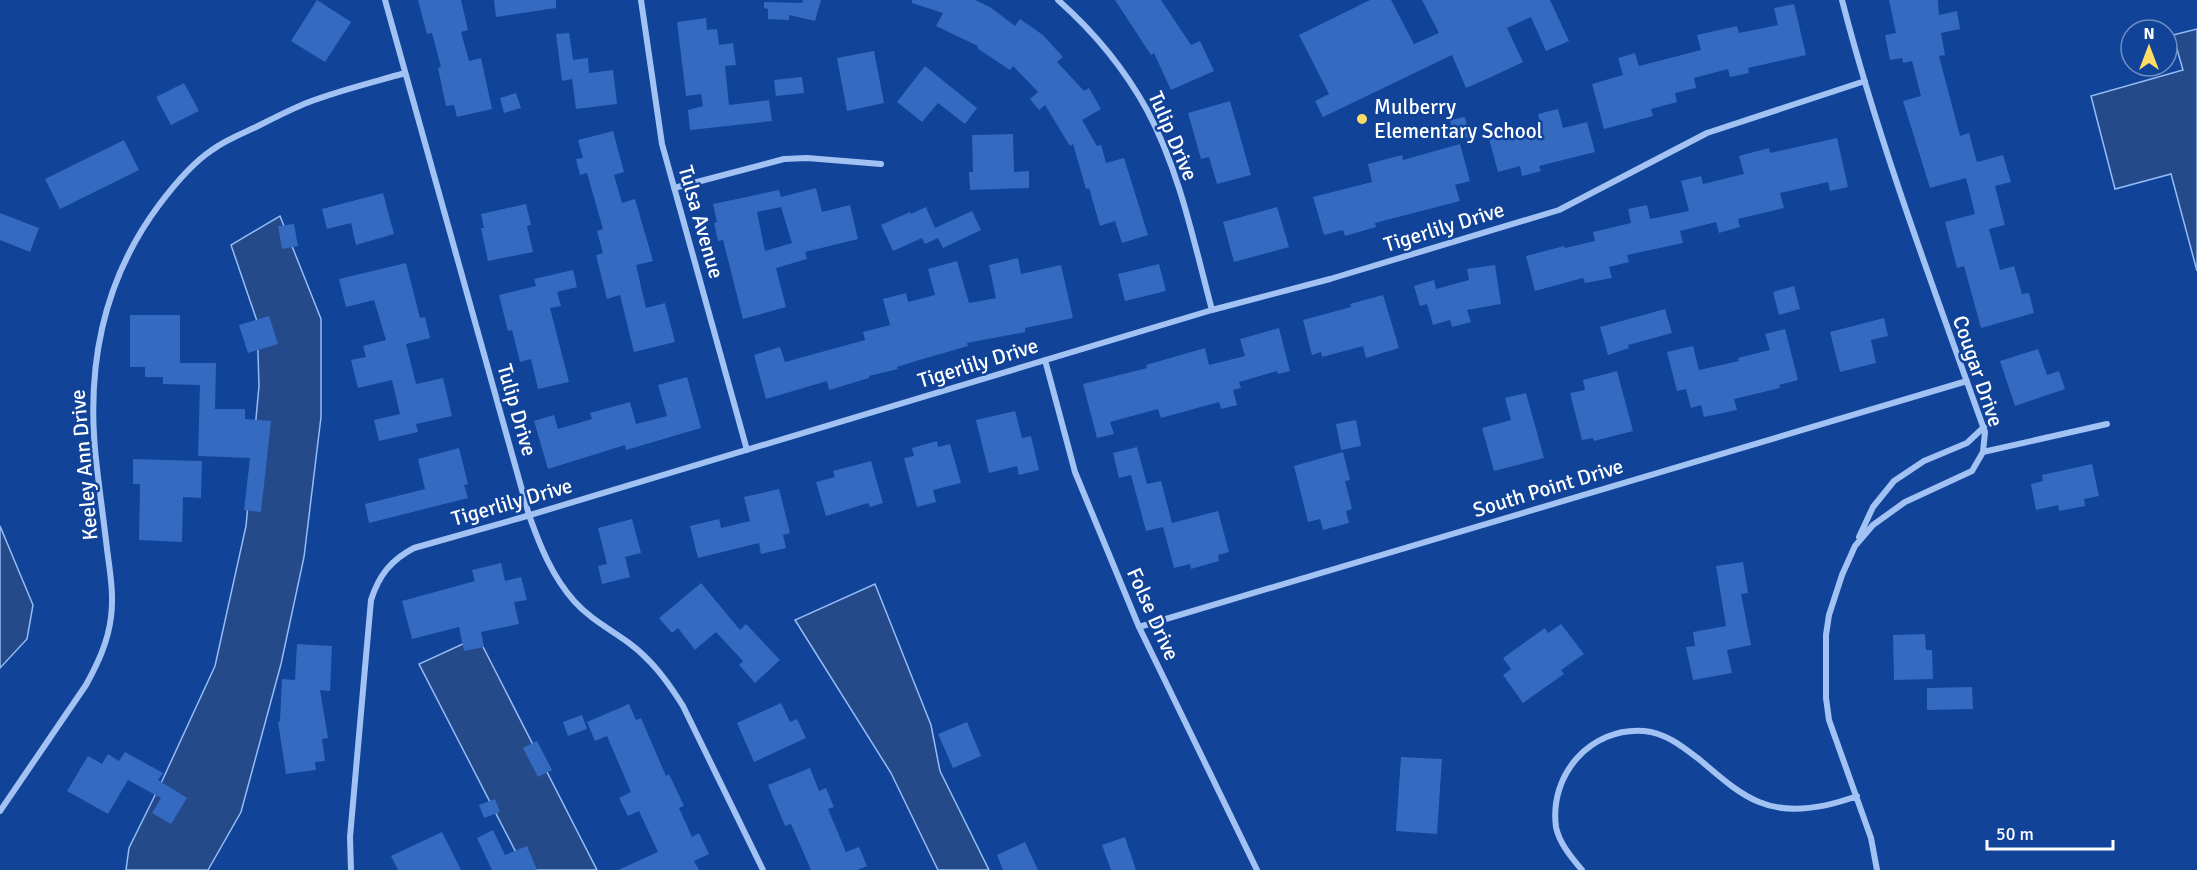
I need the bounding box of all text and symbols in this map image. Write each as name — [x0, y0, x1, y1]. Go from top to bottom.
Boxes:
north arrow — [2119, 18, 2179, 78]
text: N — [2143, 24, 2155, 44]
street label: Tulip Drive — [1143, 87, 1203, 185]
place label: Mulberry Elementary School — [1374, 94, 1543, 144]
marker: Mulberry Elementary School — [1355, 112, 1369, 126]
street label: Tulsa Avenue — [672, 162, 730, 282]
street label: Tigerlily Drive — [1381, 196, 1507, 258]
street label: Cougar Drive — [1947, 312, 2009, 430]
street label: Tigerlily Drive — [915, 332, 1041, 394]
street label: Tulip Drive — [491, 361, 543, 459]
street label: Keeley Ann Drive — [64, 389, 104, 541]
street label: South Point Drive — [1470, 453, 1626, 523]
street label: Tigerlily Drive — [449, 472, 575, 532]
street label: Folse Drive — [1121, 564, 1185, 664]
scale bar — [1987, 813, 2113, 851]
text: 50 m — [1996, 823, 2034, 845]

